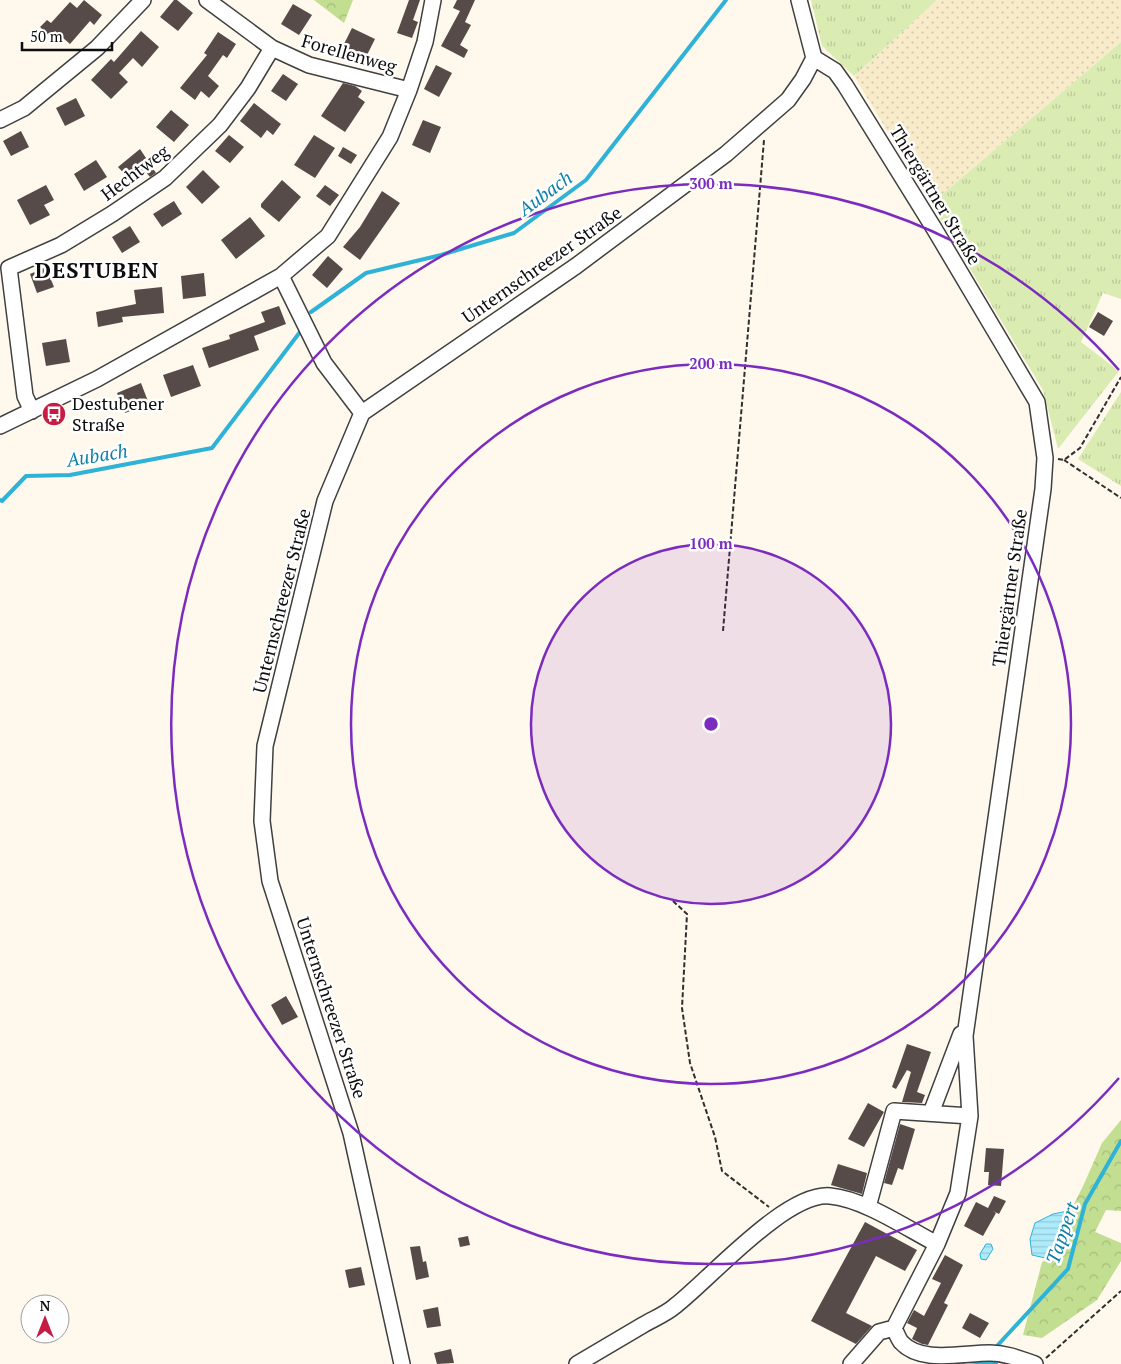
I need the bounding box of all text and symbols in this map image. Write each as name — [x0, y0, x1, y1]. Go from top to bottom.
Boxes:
scale bar — [22, 20, 112, 52]
text: 50 m — [30, 26, 63, 46]
street label: Forellenweg — [299, 28, 400, 78]
street label: Thiergärtner Straße — [885, 120, 987, 269]
street label: Hechtweg — [96, 138, 174, 206]
water label: Aubach — [512, 164, 577, 221]
text: 300 m — [689, 173, 733, 193]
street label: Unternschreezer Straße — [457, 200, 626, 328]
district label: DESTUBEN — [35, 255, 159, 284]
text: 200 m — [689, 353, 733, 373]
place label: Destubener Straße — [72, 391, 164, 436]
bus stop icon: Destubener Straße — [41, 401, 67, 427]
water label: Aubach — [64, 437, 129, 472]
street label: Unternschreezer Straße — [246, 506, 316, 696]
street label: Thiergärtner Straße — [986, 507, 1032, 668]
text: 100 m — [689, 533, 733, 553]
centre of rings — [702, 715, 720, 733]
street label: Unternschreezer Straße — [291, 914, 373, 1101]
water label: Tappert — [1039, 1198, 1084, 1267]
north arrow — [20, 1294, 70, 1344]
text: N — [40, 1296, 51, 1315]

